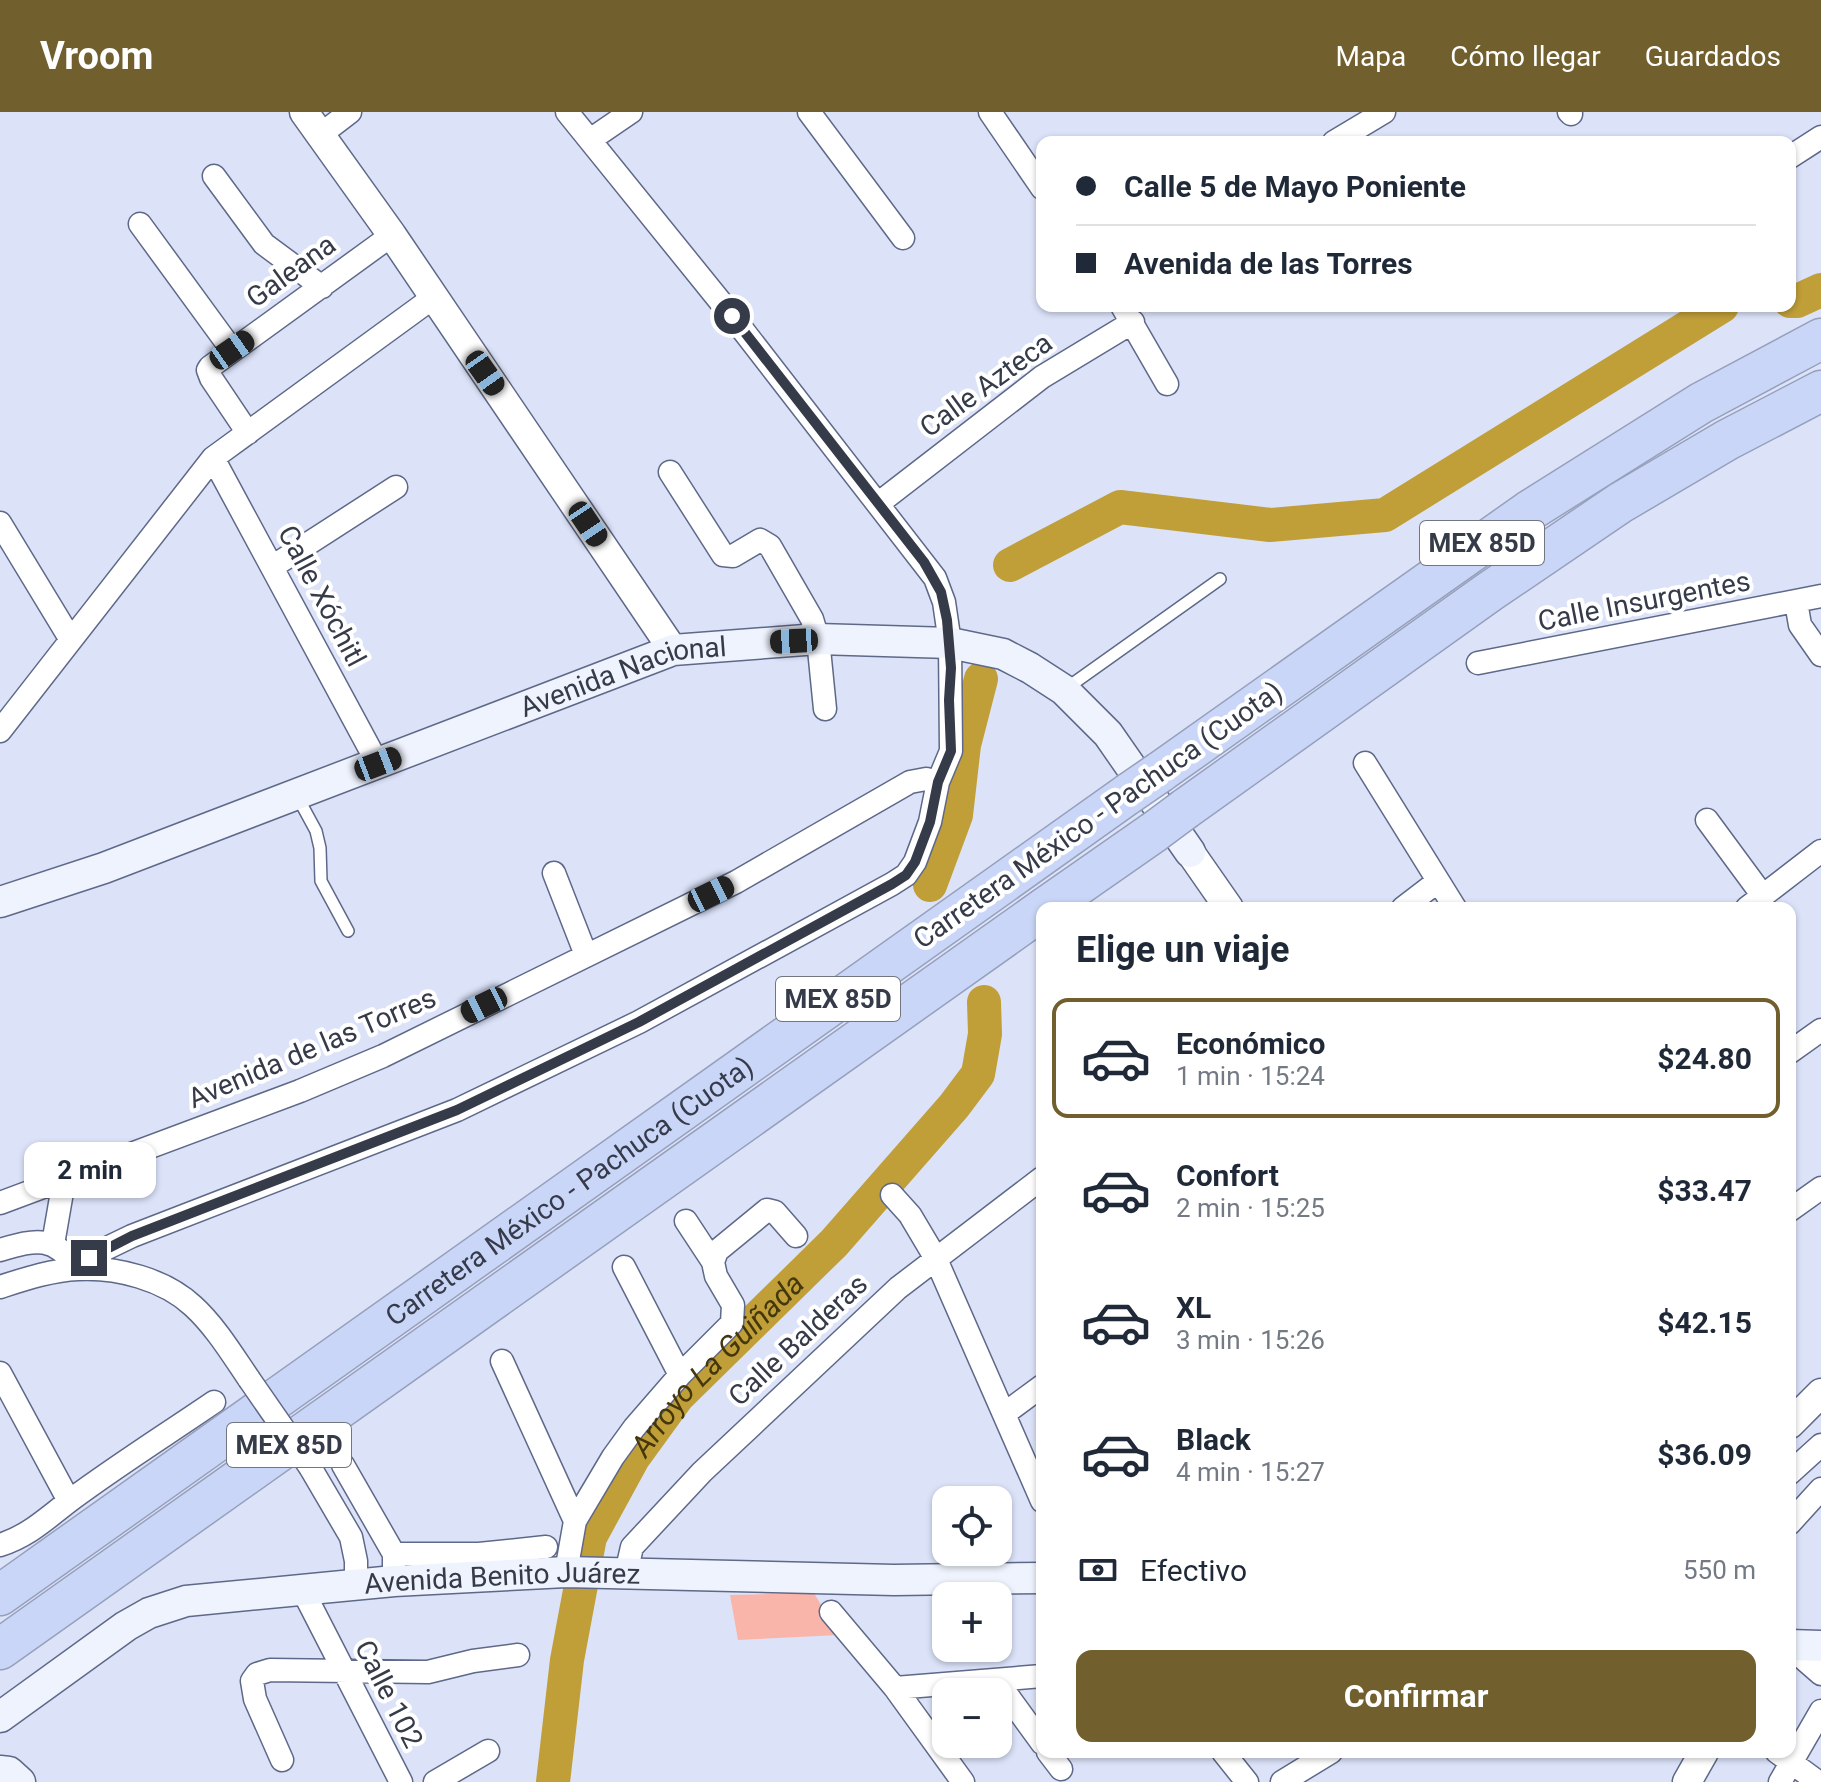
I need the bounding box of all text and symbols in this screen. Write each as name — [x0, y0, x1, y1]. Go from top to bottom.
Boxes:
text: Vroom — [40, 34, 153, 78]
text: Mapa — [1336, 40, 1406, 73]
text: Cómo llegar — [1450, 40, 1601, 73]
text: Guardados — [1645, 40, 1781, 73]
text: Calle 5 de Mayo Poniente — [1124, 169, 1466, 204]
street label: Galeana — [240, 228, 342, 314]
text: Avenida de las Torres — [1124, 246, 1413, 281]
route start — [714, 298, 750, 334]
car — [205, 326, 259, 374]
street label: Calle Azteca — [914, 326, 1058, 444]
car — [461, 346, 509, 400]
car — [565, 497, 611, 551]
street label: Calle Xóchitl — [271, 520, 373, 672]
road number: MEX 85D — [1420, 521, 1544, 565]
street label: Calle Insurgentes — [1535, 564, 1753, 638]
car — [769, 628, 819, 654]
street label: Avenida Nacional — [515, 630, 727, 724]
street label: Carretera México - Pachuca (Cuota) — [907, 674, 1289, 956]
car — [351, 744, 405, 784]
car — [684, 873, 738, 915]
text: Elige un viaje — [1076, 929, 1289, 971]
road number: MEX 85D — [776, 977, 900, 1021]
street label: Avenida de las Torres — [183, 981, 441, 1115]
car — [457, 984, 511, 1026]
icon: car — [1080, 1022, 1152, 1094]
text: Económico — [1176, 1026, 1325, 1061]
text: $24.80 — [1657, 1041, 1752, 1076]
street label: Carretera México - Pachuca (Cuota) — [379, 1049, 759, 1333]
text: 1 min · 15:24 — [1176, 1061, 1325, 1091]
callout: 2 min — [23, 1142, 155, 1198]
icon: car — [1080, 1154, 1152, 1226]
text: 2 min — [57, 1155, 123, 1185]
text: Confort — [1176, 1158, 1279, 1193]
text: $33.47 — [1657, 1173, 1752, 1208]
text: 2 min · 15:25 — [1176, 1193, 1325, 1223]
route end — [71, 1240, 107, 1276]
water label: Arroyo La Guiñada — [622, 1265, 811, 1464]
street label: Calle Balderas — [722, 1267, 874, 1413]
icon: car — [1080, 1286, 1152, 1358]
text: XL — [1176, 1290, 1211, 1325]
text: $42.15 — [1657, 1305, 1752, 1340]
text: 3 min · 15:26 — [1176, 1325, 1325, 1355]
icon: car — [1080, 1418, 1152, 1490]
text: Black — [1176, 1422, 1251, 1457]
road number: MEX 85D — [227, 1423, 351, 1467]
text: $36.09 — [1657, 1437, 1752, 1472]
text: 4 min · 15:27 — [1176, 1457, 1325, 1487]
map controls — [932, 1486, 1012, 1758]
button: locate — [932, 1486, 1012, 1566]
icon: cash — [1076, 1548, 1120, 1592]
text: Efectivo — [1140, 1553, 1247, 1588]
street label: Avenida Benito Juárez — [363, 1555, 641, 1600]
text: 550 m — [1683, 1555, 1756, 1585]
button: + — [932, 1582, 1012, 1662]
street label: Calle 102 — [348, 1635, 430, 1753]
button: Confirmar — [1076, 1650, 1756, 1742]
button: − — [932, 1678, 1012, 1758]

